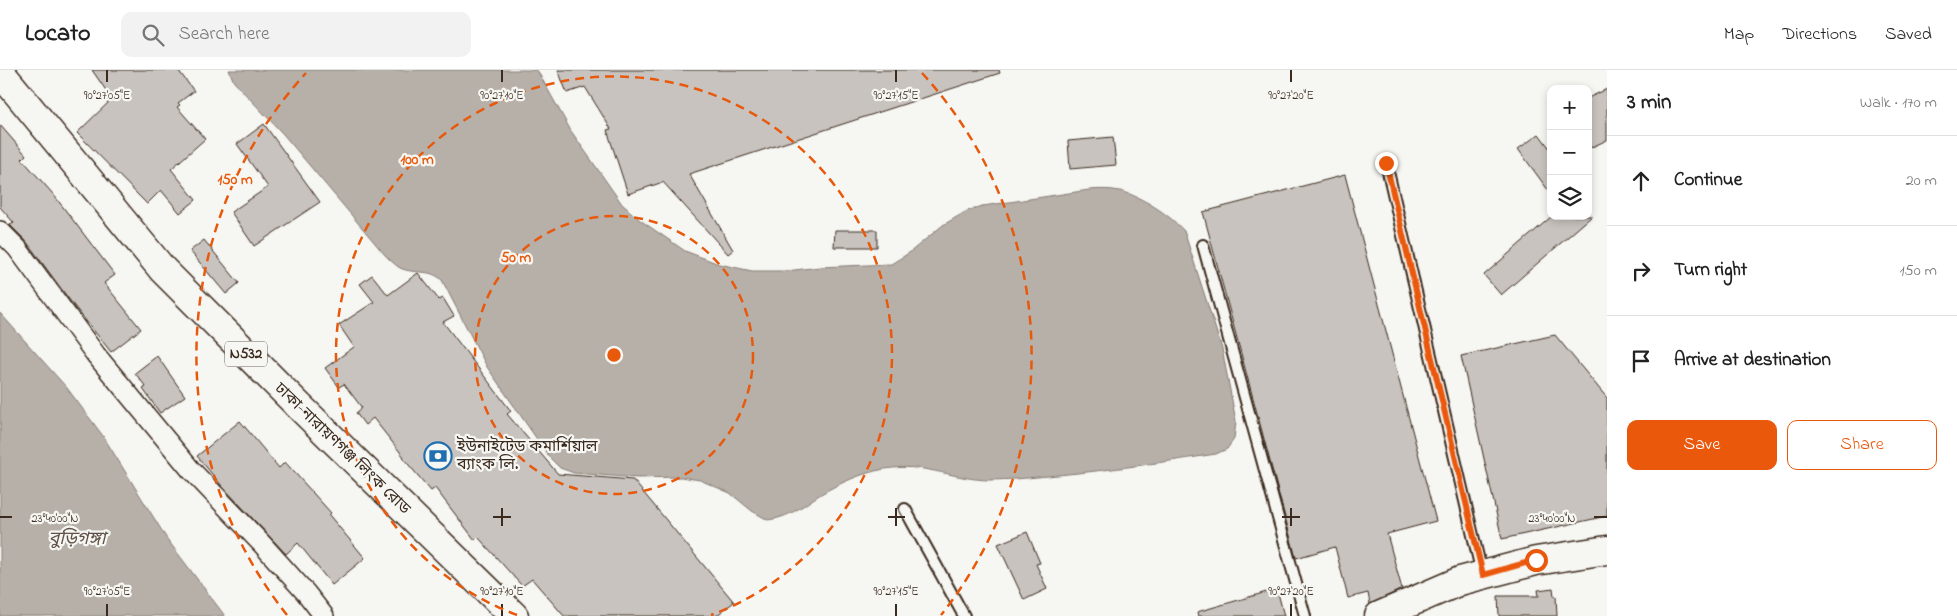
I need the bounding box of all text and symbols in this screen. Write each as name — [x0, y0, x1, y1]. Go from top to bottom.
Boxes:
search box — [121, 12, 471, 57]
text: Locato — [25, 17, 91, 52]
icon: search — [139, 21, 167, 49]
text: Search here — [179, 21, 270, 48]
text: Map — [1724, 22, 1754, 48]
text: Directions — [1782, 22, 1857, 48]
text: Saved — [1885, 22, 1932, 48]
map controls — [1547, 85, 1592, 220]
button: + — [1547, 85, 1592, 130]
text: 90°27'05"E — [84, 87, 130, 105]
text: 90°27'10"E — [480, 87, 524, 105]
text: 90°27'15"E — [874, 87, 918, 105]
text: 90°27'20"E — [1268, 87, 1314, 105]
text: 3 min — [1627, 88, 1671, 118]
text: Walk · 170 m — [1860, 91, 1937, 115]
button: − — [1547, 130, 1592, 175]
text: 100 m — [400, 149, 434, 171]
route end — [1375, 152, 1398, 175]
icon: ahead — [1627, 167, 1655, 195]
text: Continue — [1674, 167, 1742, 194]
text: 150 m — [217, 169, 253, 191]
text: 20 m — [1906, 169, 1937, 193]
button: layers — [1547, 175, 1592, 220]
text: 50 m — [501, 247, 532, 269]
icon: right — [1627, 257, 1655, 285]
text: Turn right — [1674, 257, 1747, 284]
text: 150 m — [1899, 259, 1937, 283]
road number: N532 — [225, 342, 267, 366]
centre of rings — [605, 346, 623, 364]
icon: arrive — [1627, 347, 1655, 375]
text: Arrive at destination — [1674, 347, 1831, 374]
street label: ঢাকা-নারায়ণগঞ্জ লিংক রোড — [268, 377, 416, 521]
button: Save — [1627, 420, 1777, 470]
button: Share — [1787, 420, 1937, 470]
place label: ইউনাইটেড কমার্শিয়াল ব্যাংক লি. — [456, 435, 598, 477]
bank icon: ইউনাইটেড কমার্শিয়াল ব্যাংক লি. — [423, 441, 453, 471]
text: 23°40'00"N — [32, 510, 78, 528]
text: 23°40'00"N — [1529, 510, 1575, 528]
water label: বুড়িগঙ্গা — [48, 527, 109, 553]
route start — [1525, 549, 1548, 572]
text: 90°27'05"E — [84, 583, 130, 601]
text: 90°27'10"E — [480, 583, 524, 601]
text: 90°27'15"E — [874, 583, 918, 601]
text: 90°27'20"E — [1268, 583, 1314, 601]

